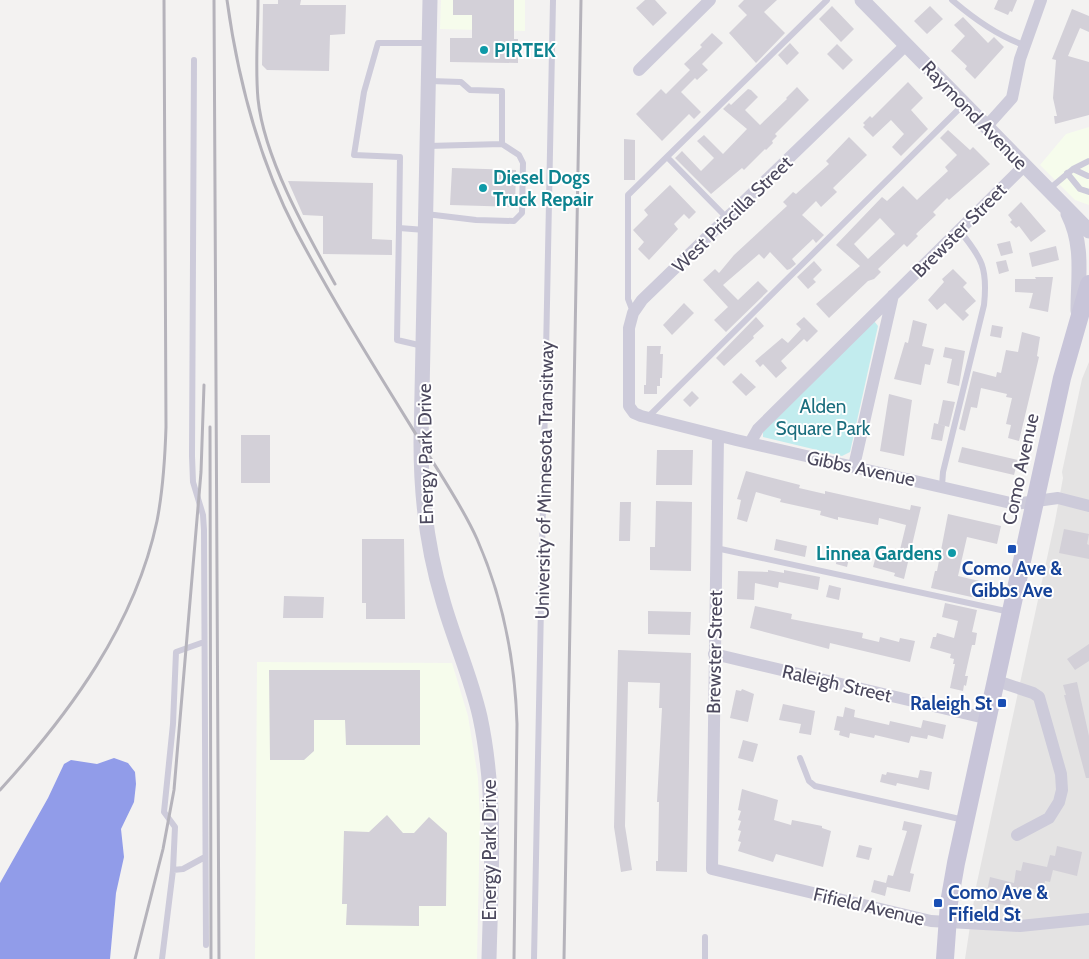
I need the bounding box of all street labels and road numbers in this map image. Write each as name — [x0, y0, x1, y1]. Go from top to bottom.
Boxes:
street label: Raymond Avenue — [917, 56, 1033, 175]
street label: West Priscilla Street — [668, 151, 798, 277]
street label: Brewster Street — [908, 178, 1012, 282]
street label: University of Minnesota Transitway — [531, 340, 558, 620]
street label: Energy Park Drive — [413, 383, 438, 525]
street label: Como Avenue — [997, 411, 1044, 527]
street label: Gibbs Avenue — [805, 446, 917, 491]
street label: Brewster Street — [702, 589, 727, 714]
street label: Raleigh Street — [780, 660, 894, 707]
street label: Energy Park Drive — [478, 779, 501, 921]
street label: Fifield Avenue — [811, 883, 927, 931]

